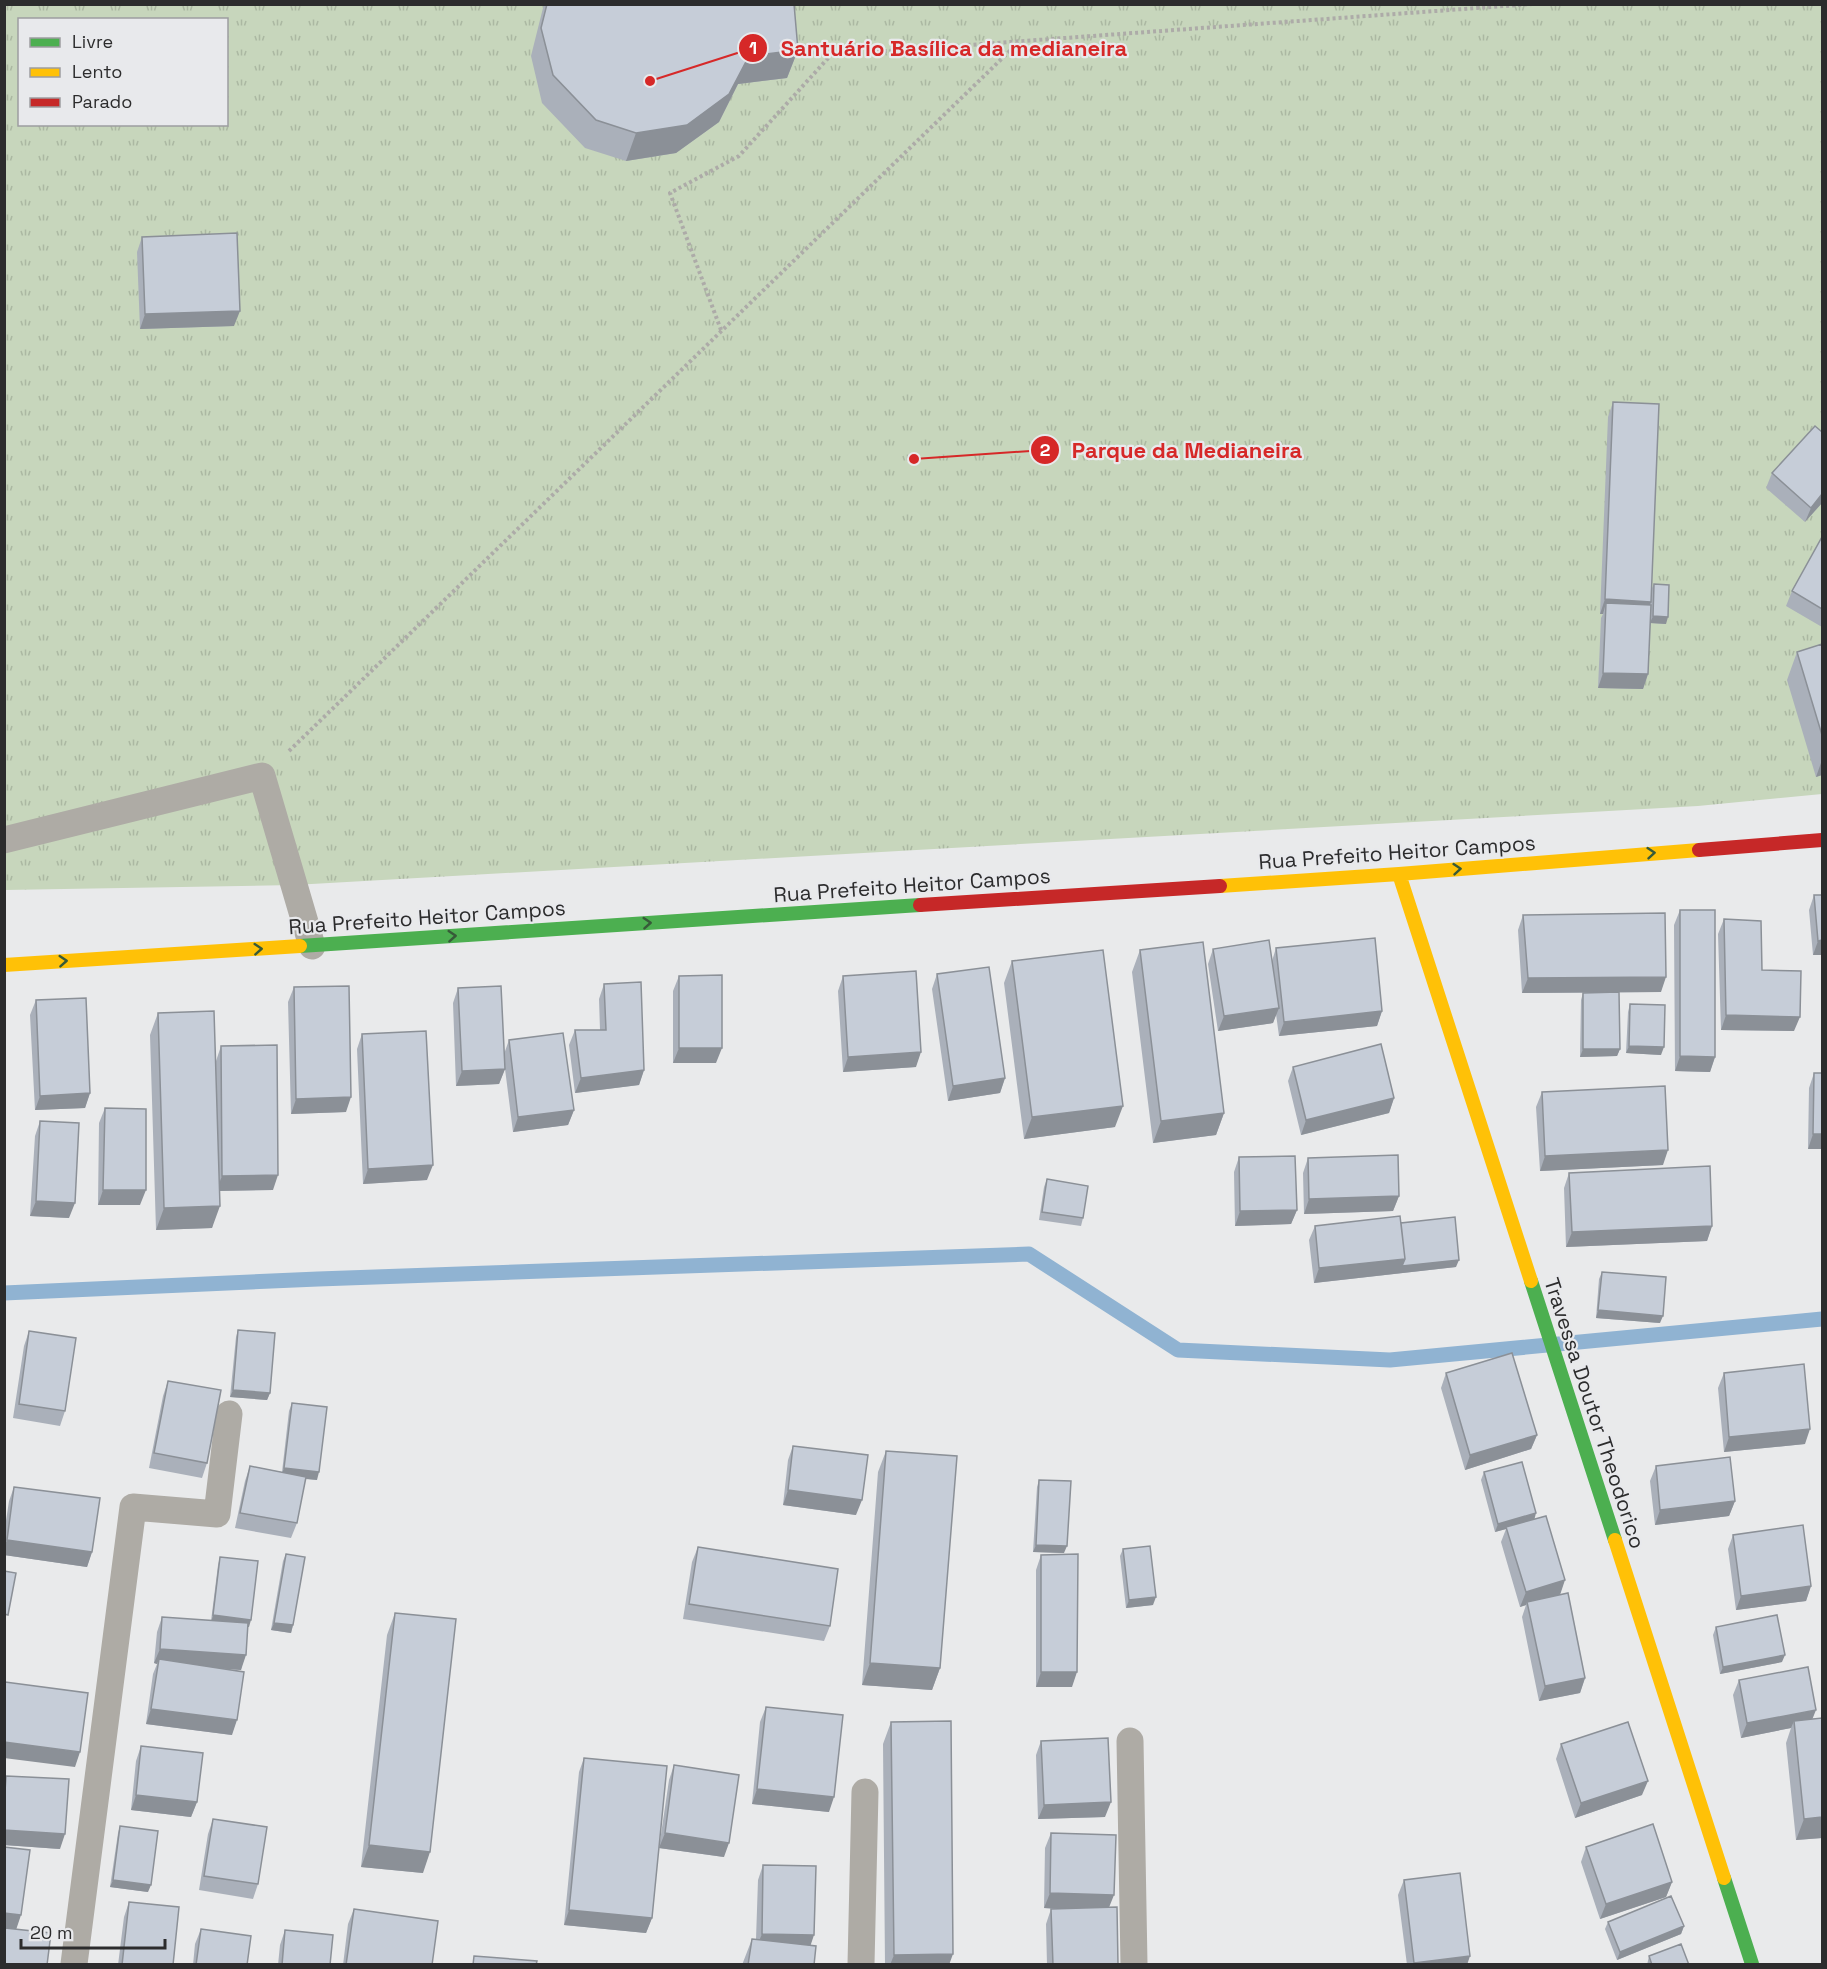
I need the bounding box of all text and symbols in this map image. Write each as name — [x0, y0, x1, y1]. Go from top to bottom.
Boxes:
legend — [18, 18, 228, 126]
callout: Santuário Basílica da medianeira — [738, 28, 1139, 68]
text: Livre — [72, 30, 113, 53]
text: Santuário Basílica da medianeira — [781, 34, 1127, 62]
text: 1 — [749, 36, 757, 59]
text: Lento — [72, 60, 122, 83]
text: Parado — [72, 90, 132, 113]
callout: Parque da Medianeira — [1030, 430, 1314, 470]
text: Parque da Medianeira — [1072, 436, 1302, 464]
text: 2 — [1040, 438, 1051, 461]
street label: Rua Prefeito Heitor Campos — [1257, 829, 1537, 875]
one-way arrow — [1647, 847, 1656, 860]
street label: Rua Prefeito Heitor Campos — [772, 862, 1052, 908]
one-way arrow — [1453, 863, 1462, 876]
street label: Rua Prefeito Heitor Campos — [287, 894, 567, 940]
one-way arrow — [642, 917, 651, 930]
one-way arrow — [448, 930, 457, 943]
one-way arrow — [253, 943, 262, 956]
one-way arrow — [58, 955, 67, 968]
street label: Travessa Doutor Theodorico — [1538, 1274, 1652, 1552]
scale bar — [21, 1912, 165, 1950]
text: 20 m — [30, 1921, 73, 1944]

